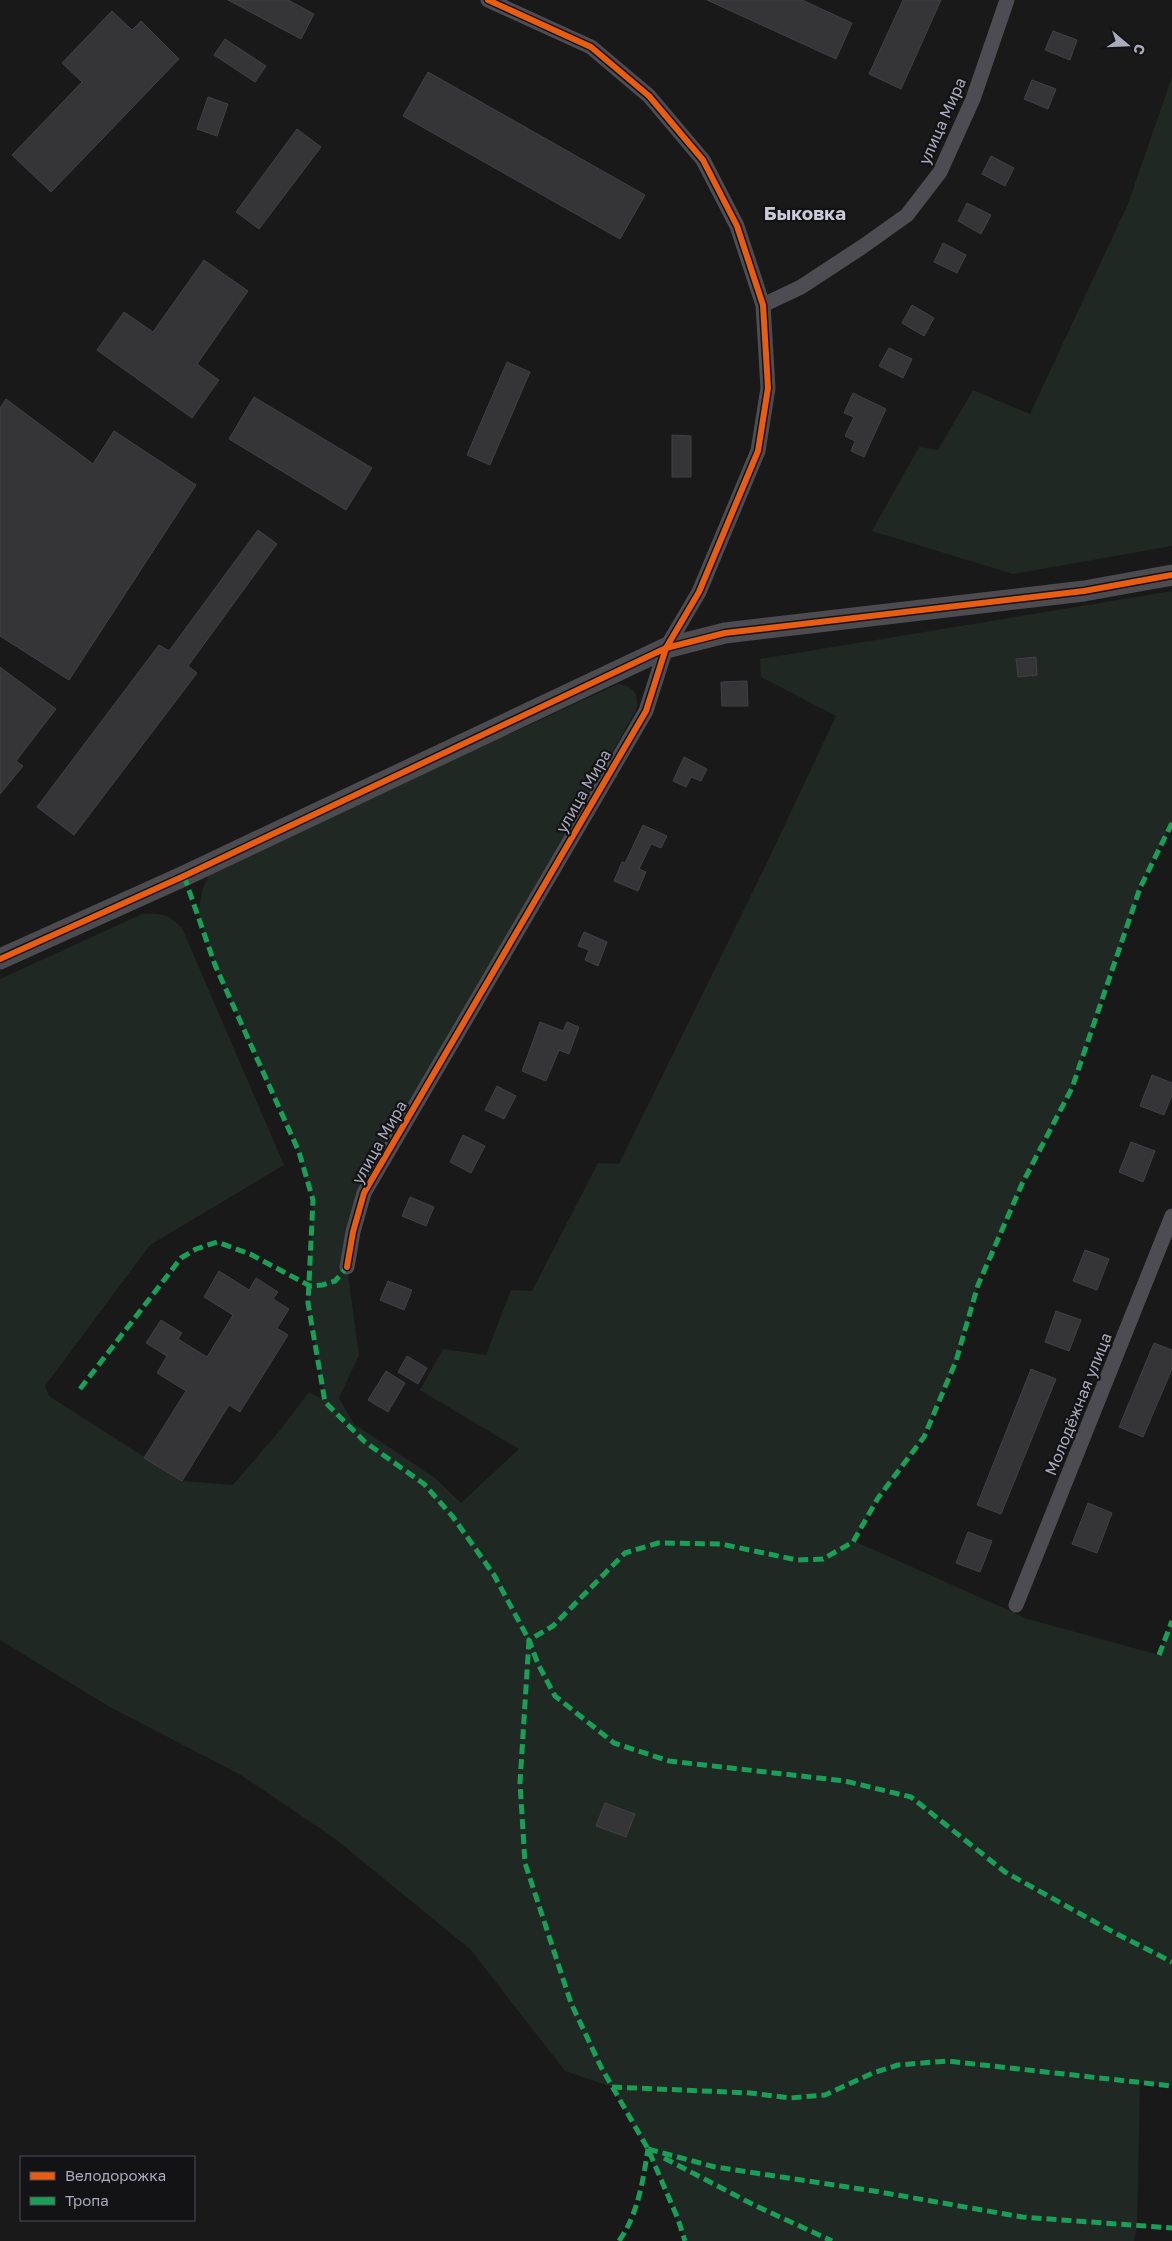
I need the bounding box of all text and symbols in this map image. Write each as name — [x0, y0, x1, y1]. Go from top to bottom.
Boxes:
north arrow — [1102, 20, 1152, 70]
text: С — [1130, 42, 1149, 57]
street label: улица Мира — [914, 74, 970, 168]
district label: Быковка — [764, 201, 846, 224]
street label: улица Мира — [551, 746, 615, 836]
street label: улица Мира — [347, 1097, 411, 1187]
street label: Молодёжная улица — [1040, 1330, 1116, 1478]
legend — [20, 2156, 195, 2221]
text: Велодорожка — [65, 2166, 166, 2184]
text: Тропа — [65, 2191, 109, 2209]

